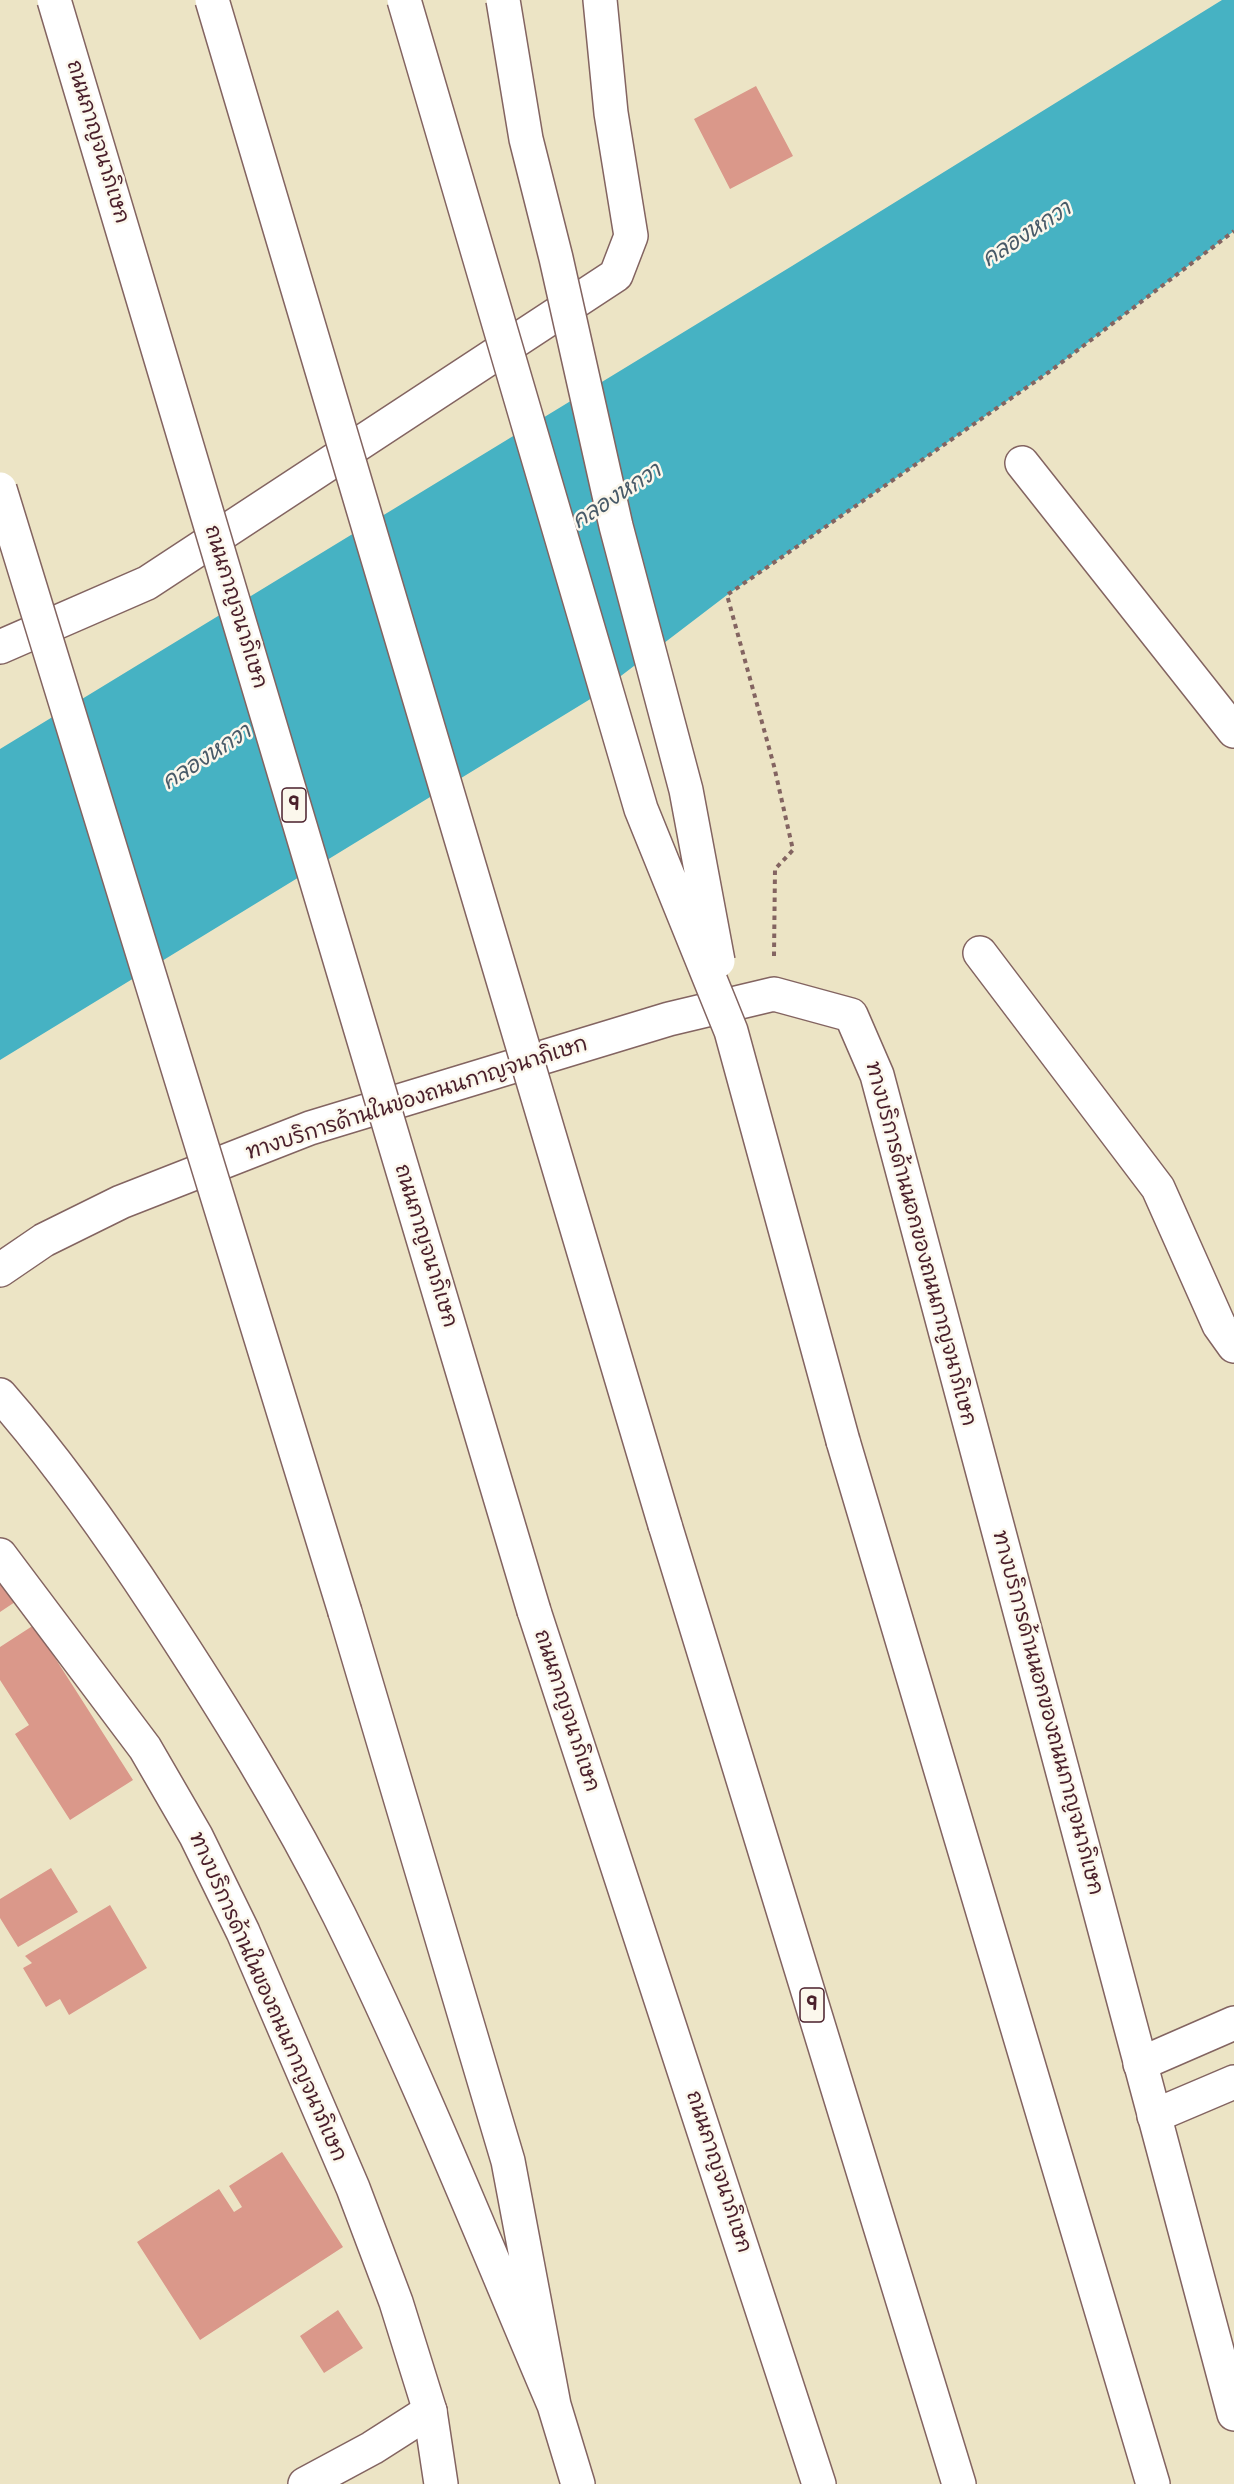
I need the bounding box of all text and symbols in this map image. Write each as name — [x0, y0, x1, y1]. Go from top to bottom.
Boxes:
street label: ถนนกาญจนาภิเษก — [60, 57, 134, 227]
water label: คลองหกวา — [977, 196, 1077, 274]
water label: คลองหกวา — [567, 458, 667, 536]
street label: ถนนกาญจนาภิเษก — [198, 522, 272, 692]
water label: คลองหกวา — [157, 719, 257, 797]
road number: 9 — [282, 788, 306, 822]
street label: ทางบริการด้านในของถนนกาญจนาภิเษก — [243, 1032, 591, 1166]
street label: ทางบริการด้านนอกของถนนกาญจนาภิเษก — [859, 1059, 981, 1429]
street label: ถนนกาญจนาภิเษก — [388, 1161, 462, 1331]
street label: ทางบริการด้านนอกของถนนกาญจนาภิเษก — [986, 1528, 1108, 1898]
street label: ถนนกาญจนาภิเษก — [528, 1627, 604, 1795]
street label: ทางบริการด้านในของถนนกาญจนาภิเษก — [183, 1828, 351, 2166]
road number: 9 — [800, 1988, 824, 2022]
street label: ถนนกาญจนาภิเษก — [680, 2088, 756, 2256]

